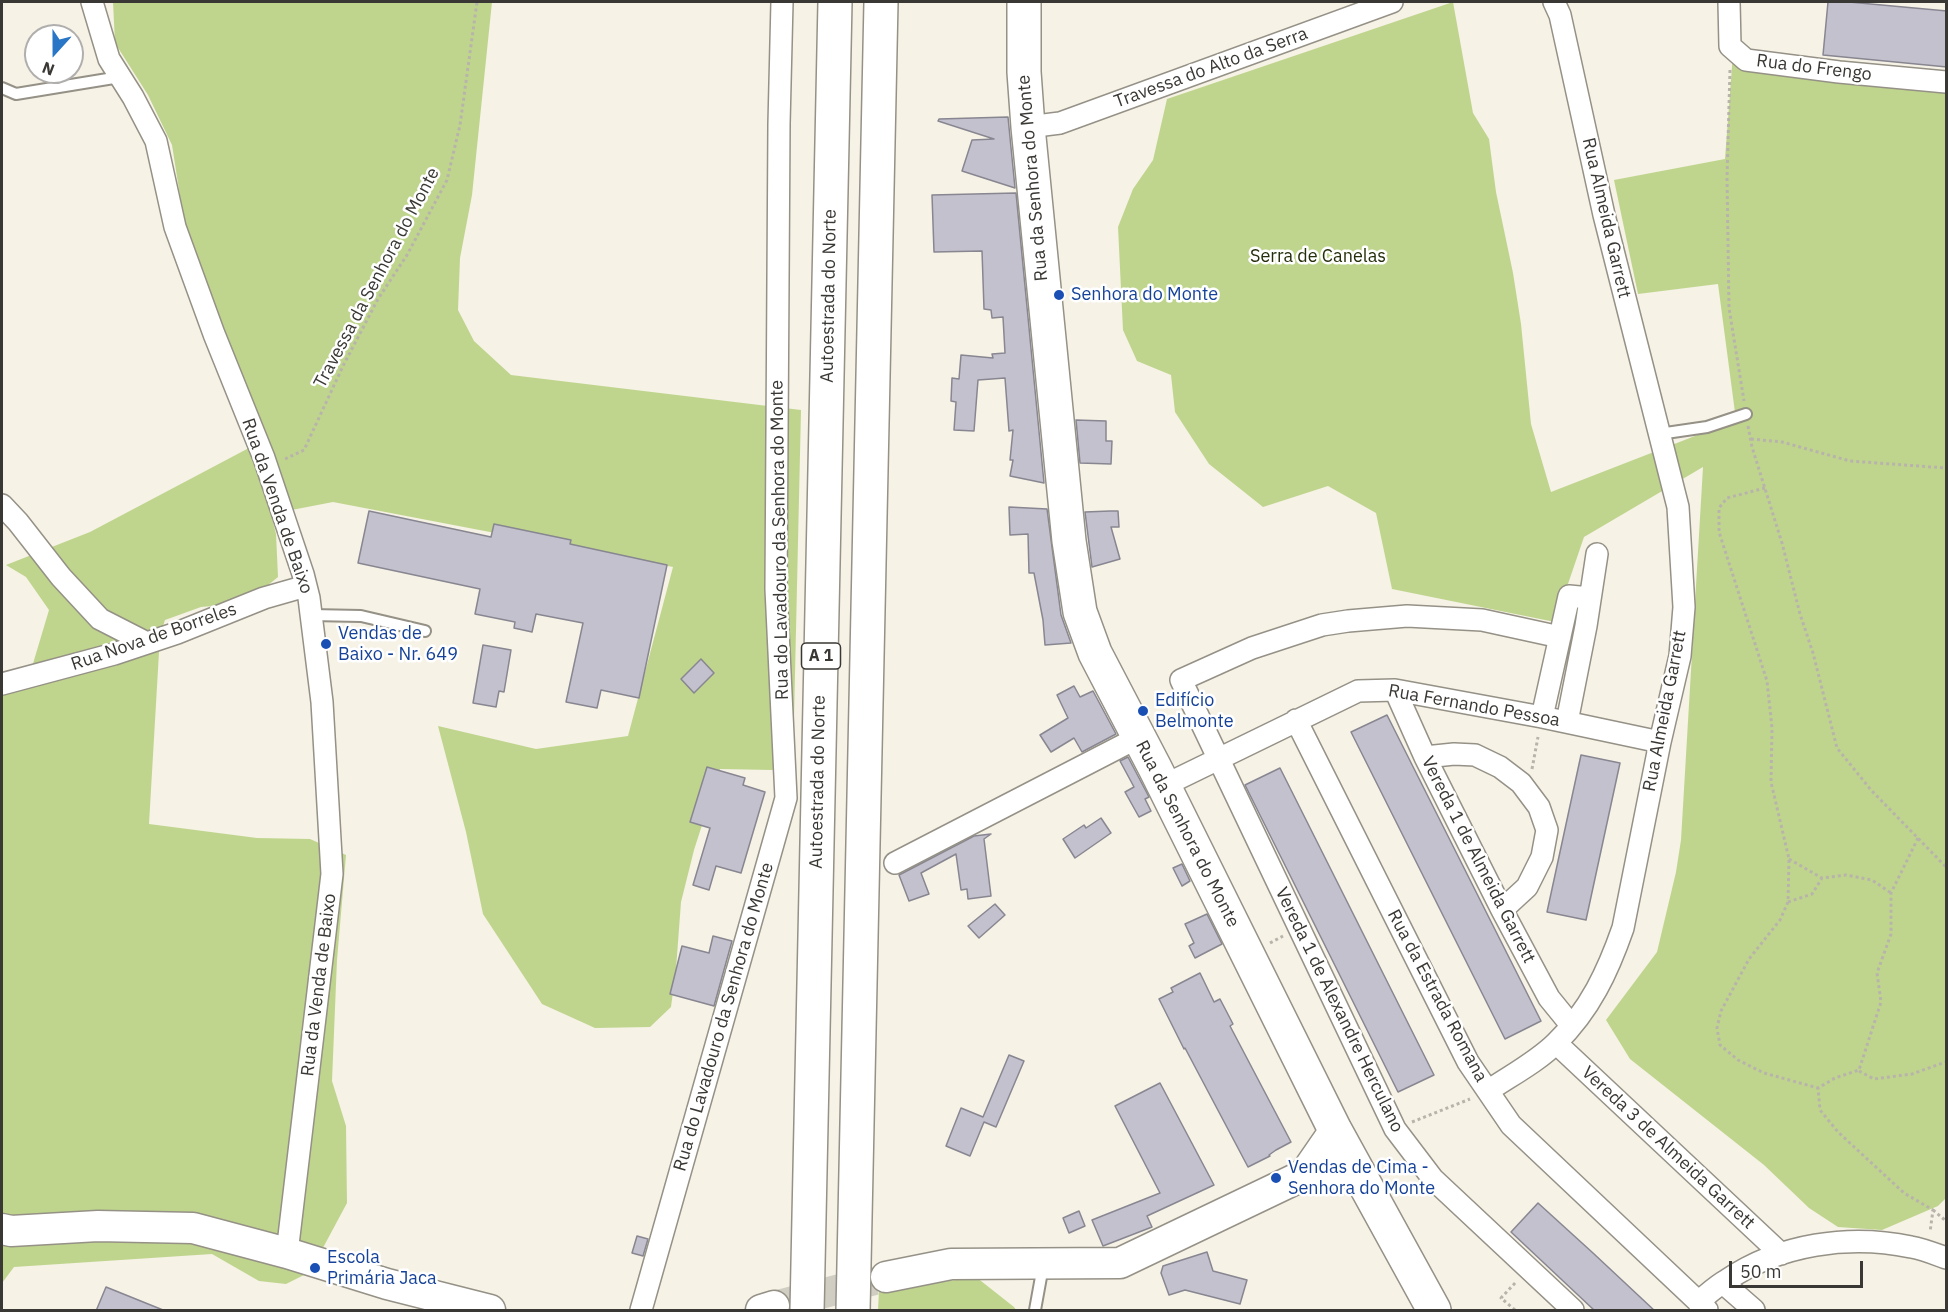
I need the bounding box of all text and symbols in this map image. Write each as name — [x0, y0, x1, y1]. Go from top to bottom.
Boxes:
street label: Travessa do Alto da Serra — [1111, 23, 1311, 113]
north arrow — [24, 24, 84, 84]
street label: Rua do Frengo — [1755, 50, 1873, 86]
text: N — [39, 58, 57, 80]
street label: Rua da Senhora do Monte — [1013, 74, 1053, 282]
street label: Rua Almeida Garrett — [1577, 136, 1635, 300]
street label: Travessa da Senhora do Monte — [310, 164, 444, 392]
street label: Autoestrada do Norte — [817, 209, 841, 383]
park label: Serra de Canelas — [1250, 246, 1386, 268]
place label: Senhora do Monte — [1071, 284, 1218, 306]
marker: Senhora do Monte — [1052, 288, 1066, 302]
street label: Rua do Lavadouro da Senhora do Monte — [766, 380, 794, 700]
street label: Rua da Venda de Baixo — [237, 415, 317, 597]
street label: Rua Nova de Borreles — [68, 599, 240, 675]
place label: Vendas de Baixo - Nr. 649 — [338, 623, 458, 666]
street label: Rua Almeida Garrett — [1639, 628, 1691, 794]
marker: Vendas de Baixo - Nr. 649 — [319, 637, 333, 651]
road number: A 1 — [802, 643, 840, 669]
street label: Rua Fernando Pessoa — [1386, 680, 1562, 732]
place label: Edifício Belmonte — [1155, 690, 1234, 732]
street label: Autoestrada do Norte — [806, 695, 830, 869]
marker: Edifício Belmonte — [1136, 704, 1150, 718]
street label: Rua da Senhora do Monte — [1130, 737, 1244, 931]
street label: Vereda 1 de Almeida Garrett — [1416, 753, 1540, 967]
street label: Rua do Lavadouro da Senhora do Monte — [670, 860, 778, 1174]
street label: Vereda 1 de Alexandre Herculano — [1270, 884, 1408, 1136]
street label: Rua da Venda de Baixo — [297, 892, 341, 1078]
street label: Rua da Estrada Romana — [1382, 906, 1492, 1086]
street label: Vereda 3 de Almeida Garrett — [1577, 1062, 1759, 1234]
place label: Vendas de Cima - Senhora do Monte — [1288, 1157, 1435, 1200]
marker: Vendas de Cima - Senhora do Monte — [1269, 1171, 1283, 1185]
place label: Escola Primária Jaca — [327, 1247, 437, 1290]
scale bar — [1732, 1249, 1866, 1287]
text: 50 m — [1740, 1260, 1782, 1283]
marker: Escola Primária Jaca — [308, 1261, 322, 1275]

